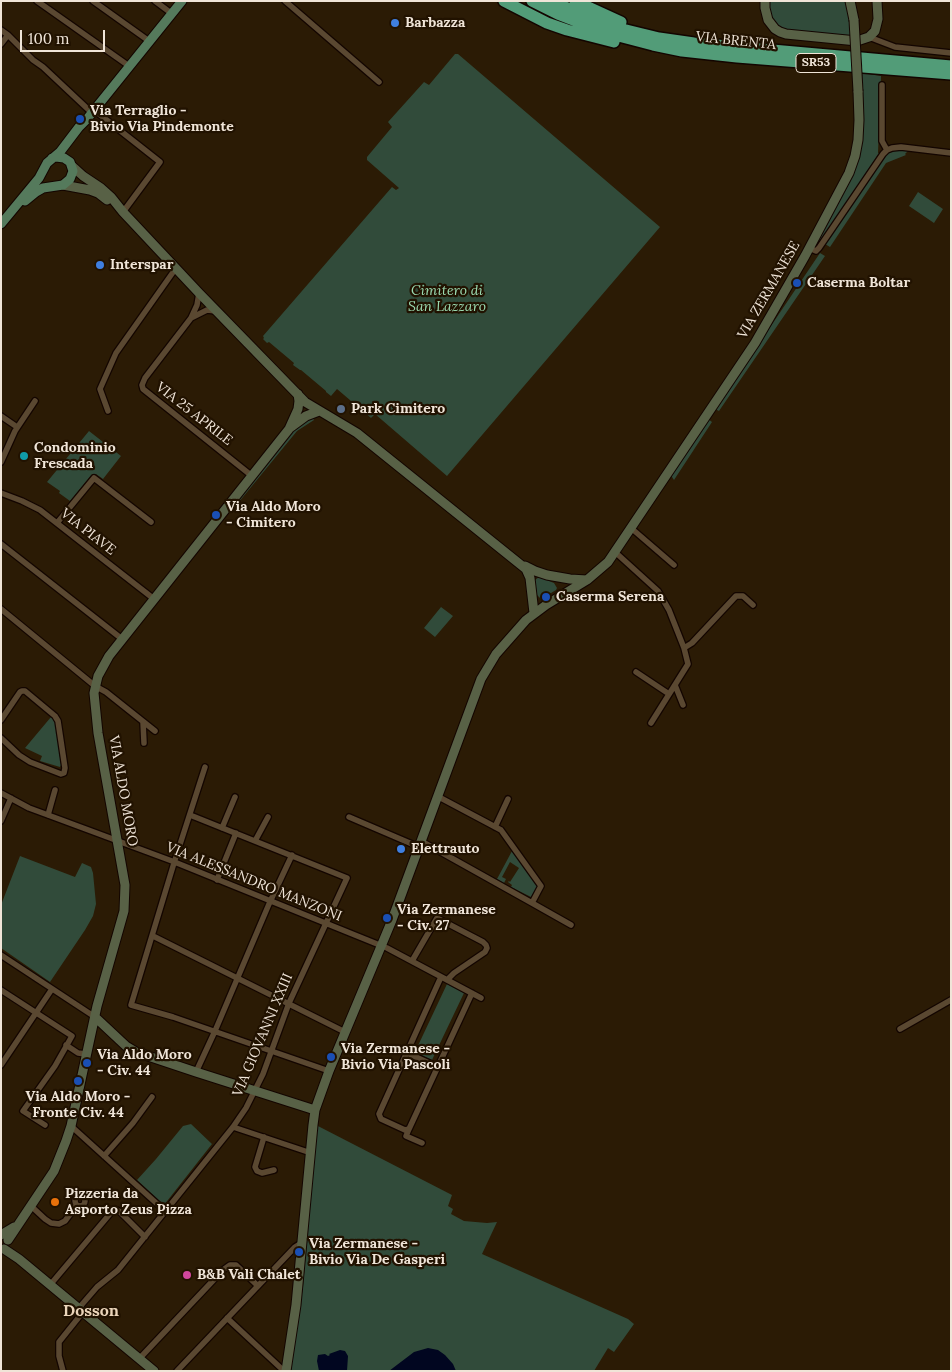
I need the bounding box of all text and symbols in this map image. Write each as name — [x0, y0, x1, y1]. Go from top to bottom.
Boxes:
place label: Barbazza — [405, 15, 465, 31]
marker: Barbazza — [389, 17, 401, 29]
scale bar — [22, 20, 108, 52]
street label: VIA BRENTA — [695, 28, 777, 54]
text: 100 m — [28, 29, 69, 48]
road number: SR53 — [796, 54, 836, 72]
place label: Via Terraglio - Bivio Via Pindemonte — [90, 103, 234, 136]
marker: Via Terraglio - Bivio Via Pindemonte — [74, 113, 86, 125]
street label: VIA ZERMANESE — [734, 238, 804, 342]
place label: Interspar — [110, 257, 173, 273]
marker: Interspar — [94, 259, 106, 271]
place label: Caserma Boltar — [807, 275, 910, 291]
marker: Caserma Boltar — [791, 277, 803, 289]
park label: Cimitero di San Lazzaro — [408, 283, 486, 316]
street label: VIA 25 APRILE — [152, 379, 236, 449]
place label: Park Cimitero — [351, 401, 445, 417]
marker: Park Cimitero — [335, 403, 347, 415]
place label: Condominio Frescada — [34, 440, 116, 472]
marker: Condominio Frescada — [18, 450, 30, 462]
place label: Via Aldo Moro - Cimitero — [226, 499, 321, 532]
street label: VIA PIAVE — [57, 505, 119, 559]
marker: Via Aldo Moro - Cimitero — [210, 509, 222, 521]
place label: Caserma Serena — [556, 589, 664, 605]
marker: Caserma Serena — [540, 591, 552, 603]
street label: VIA ALDO MORO — [105, 734, 141, 848]
street label: VIA ALESSANDRO MANZONI — [164, 839, 344, 925]
place label: Elettrauto — [411, 841, 479, 857]
marker: Elettrauto — [395, 843, 407, 855]
place label: Via Zermanese - Civ. 27 — [397, 902, 496, 934]
marker: Via Zermanese - Civ. 27 — [381, 912, 393, 924]
street label: VIA GIOVANNI XXIII — [229, 971, 297, 1099]
place label: Via Zermanese - Bivio Via Pascoli — [341, 1041, 450, 1074]
place label: Via Aldo Moro - Civ. 44 — [97, 1047, 192, 1080]
marker: Via Zermanese - Bivio Via Pascoli — [325, 1051, 337, 1063]
marker: Via Aldo Moro - Civ. 44 — [81, 1057, 93, 1069]
marker: Via Aldo Moro - Fronte Civ. 44 — [72, 1075, 84, 1087]
place label: Via Aldo Moro - Fronte Civ. 44 — [26, 1089, 130, 1122]
place label: Pizzeria da Asporto Zeus Pizza — [65, 1186, 192, 1218]
marker: Pizzeria da Asporto Zeus Pizza — [49, 1196, 61, 1208]
place label: Via Zermanese - Bivio Via De Gasperi — [309, 1236, 445, 1268]
marker: Via Zermanese - Bivio Via De Gasperi — [293, 1246, 305, 1258]
place label: B&B Vali Chalet — [197, 1267, 301, 1283]
marker: B&B Vali Chalet — [181, 1269, 193, 1281]
district label: Dosson — [63, 1301, 119, 1321]

